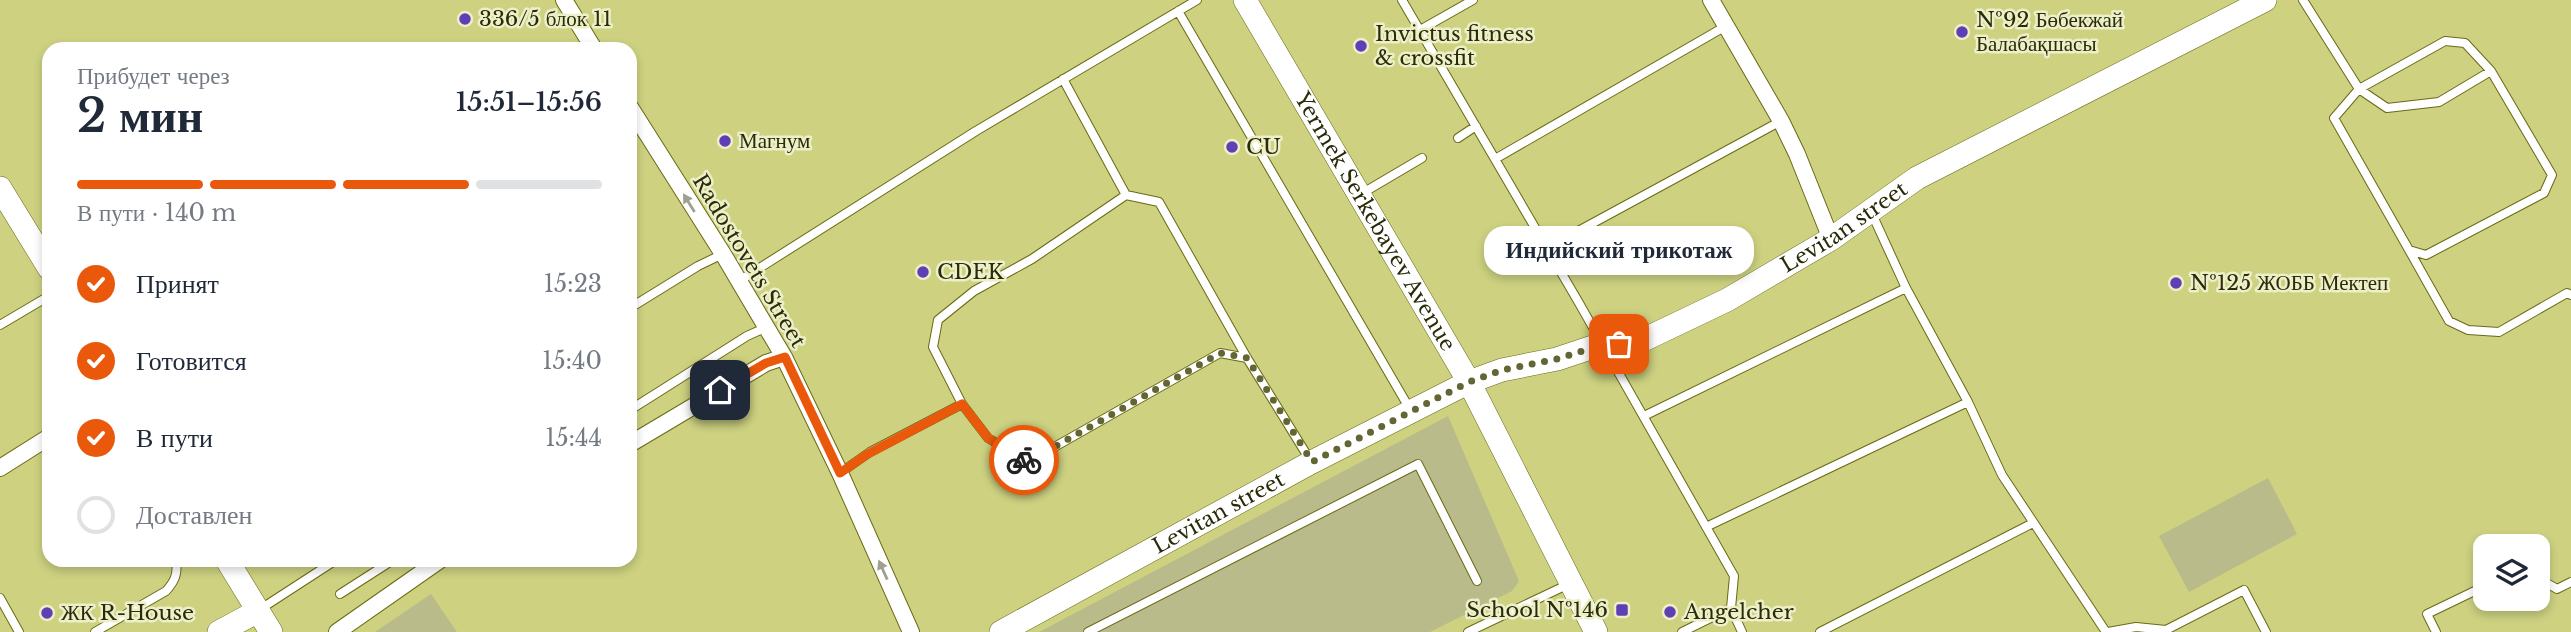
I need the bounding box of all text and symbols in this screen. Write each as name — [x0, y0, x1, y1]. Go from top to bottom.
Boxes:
place label: 336/5 блок 11 — [479, 6, 612, 32]
place label: №92 Бөбекжай Балабақшасы — [1976, 7, 2123, 57]
marker: 336/5 блок 11 — [457, 11, 473, 27]
place label: Invictus fitness & crossfit — [1375, 21, 1534, 71]
marker: №92 Бөбекжай Балабақшасы — [1954, 24, 1970, 40]
marker: Invictus fitness & crossfit — [1353, 38, 1369, 54]
text: Прибудет через — [77, 62, 230, 90]
text: 15:51–15:56 — [456, 86, 602, 118]
text: 2 мин — [77, 87, 203, 144]
street label: Yermek Serkebayev Avenue — [1289, 87, 1461, 356]
place label: Магнум — [739, 128, 810, 154]
marker: Магнум — [717, 133, 733, 149]
place label: CU — [1246, 134, 1281, 160]
marker: CU — [1224, 139, 1240, 155]
street label: Radostovets Street — [687, 169, 811, 353]
street label: Levitan street — [1776, 176, 1912, 278]
one-way arrow — [683, 193, 696, 212]
text: В пути · 140 m — [77, 199, 236, 227]
callout: Индийский трикотаж — [1484, 225, 1754, 274]
text: Индийский трикотаж — [1505, 236, 1733, 264]
place label: CDEK — [937, 259, 1004, 285]
marker: CDEK — [915, 264, 931, 280]
icon: check — [77, 265, 115, 303]
text: Принят — [136, 268, 219, 300]
text: 15:23 — [544, 270, 602, 298]
place label: №125 ЖОББ Мектеп — [2190, 270, 2388, 296]
marker: №125 ЖОББ Мектеп — [2168, 275, 2184, 291]
pin — [1589, 314, 1649, 374]
icon: bag — [1600, 325, 1638, 363]
icon: check — [77, 342, 115, 380]
text: Готовится — [136, 345, 247, 377]
text: 15:40 — [542, 347, 602, 375]
pin — [690, 360, 750, 420]
icon: home — [701, 371, 739, 409]
icon: check — [77, 419, 115, 457]
text: В пути — [136, 422, 213, 454]
text: 15:44 — [545, 424, 602, 452]
courier — [989, 425, 1059, 495]
icon: bike — [1005, 441, 1043, 479]
street label: Levitan street — [1148, 466, 1289, 560]
text: Доставлен — [136, 499, 253, 531]
map controls — [2473, 534, 2550, 611]
button: layers — [2473, 534, 2550, 611]
one-way arrow — [877, 560, 889, 580]
place label: School №146 — [1466, 597, 1608, 623]
place label: Angelcher — [1683, 599, 1794, 625]
place label: ЖК R-House — [61, 600, 194, 626]
marker: School №146 — [1614, 602, 1630, 618]
marker: Angelcher — [1662, 604, 1678, 620]
marker: ЖК R-House — [39, 605, 55, 621]

